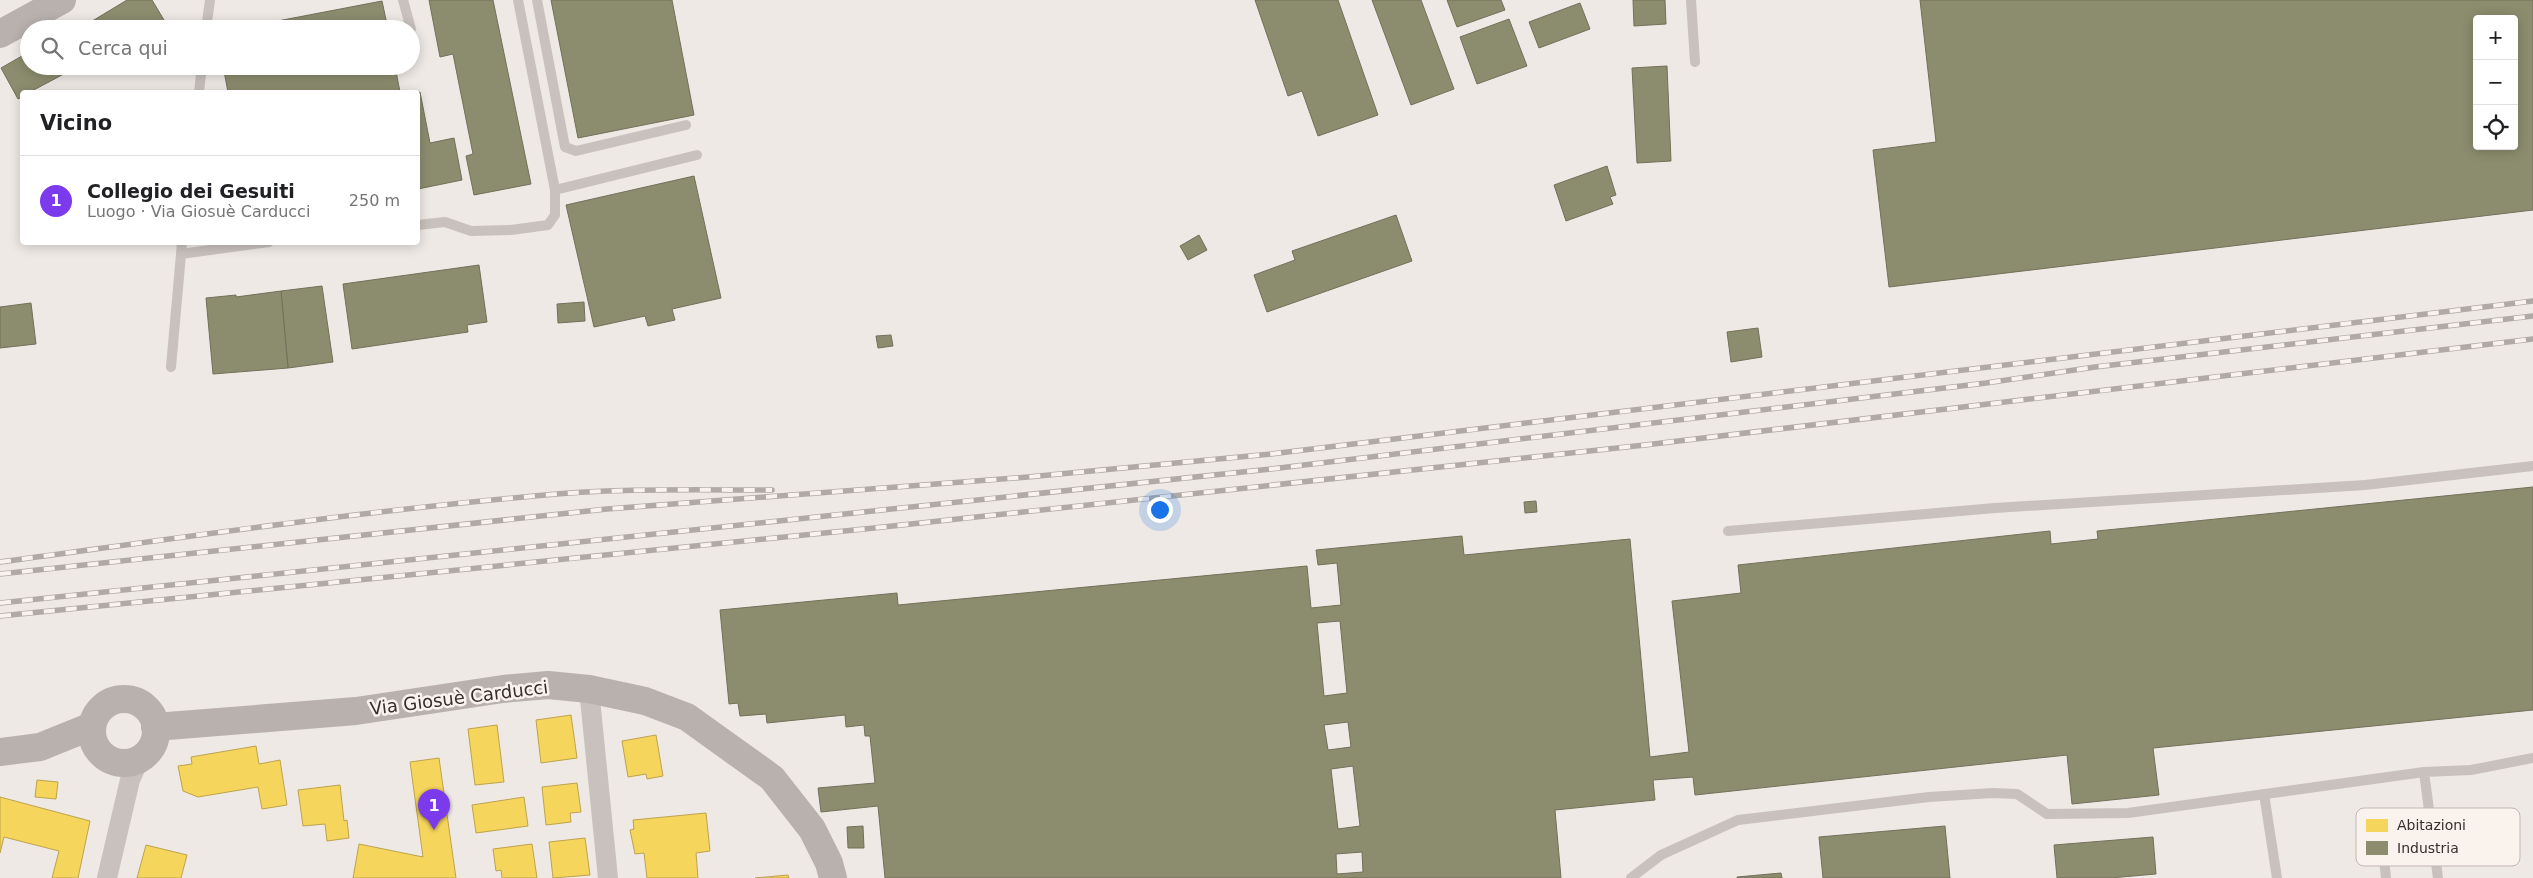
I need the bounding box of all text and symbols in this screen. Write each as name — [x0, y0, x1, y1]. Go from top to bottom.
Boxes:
map controls — [2473, 15, 2518, 150]
button: + — [2473, 15, 2518, 60]
search box — [20, 20, 420, 75]
icon: search — [38, 34, 66, 62]
text: Cerca qui — [78, 37, 168, 59]
button: − — [2473, 60, 2518, 105]
button: locate — [2473, 105, 2518, 150]
text: Vicino — [40, 111, 112, 135]
text: Collegio dei Gesuiti — [87, 180, 295, 202]
text: 1 — [50, 191, 62, 210]
text: 250 m — [349, 191, 400, 210]
text: Luogo · Via Giosuè Carducci — [87, 202, 310, 221]
your location — [1147, 497, 1173, 523]
street label: Via Giosuè Carducci — [369, 676, 549, 719]
pin: 1 — [418, 789, 450, 830]
legend — [2356, 808, 2520, 866]
text: Abitazioni — [2397, 817, 2466, 833]
text: Industria — [2397, 840, 2459, 856]

